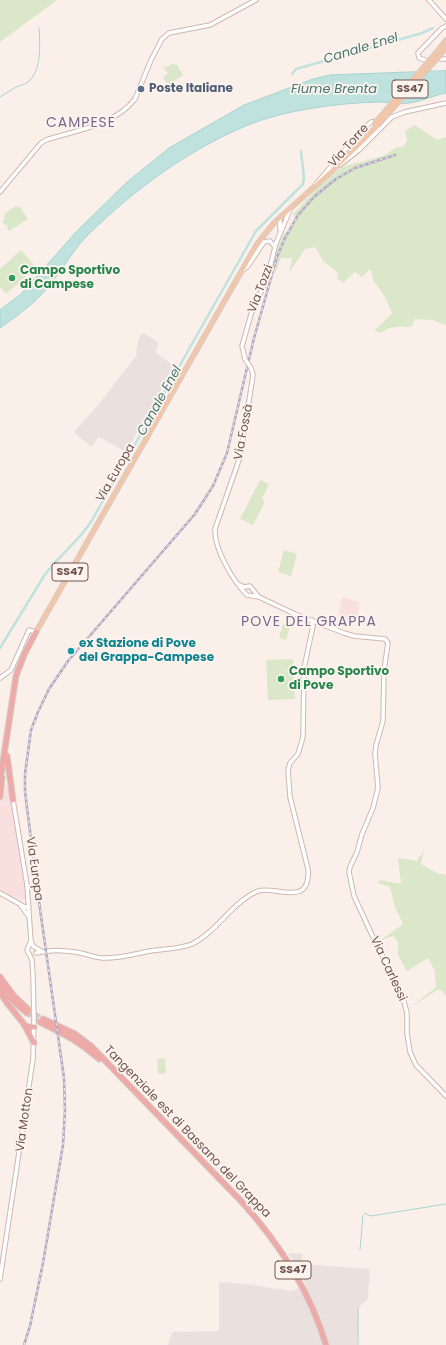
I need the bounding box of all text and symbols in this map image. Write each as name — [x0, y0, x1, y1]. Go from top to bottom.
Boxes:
water label: Canale Enel — [322, 30, 400, 68]
road number: SS47 — [392, 80, 428, 98]
place label: Poste Italiane — [149, 82, 233, 96]
water label: Fiume Brenta — [291, 82, 377, 98]
marker: Poste Italiane — [136, 84, 146, 94]
district label: CAMPESE — [46, 115, 116, 131]
street label: Via Torre — [326, 122, 372, 170]
street label: Via Tozzi — [245, 263, 277, 315]
place label: Campo Sportivo di Campese — [20, 264, 120, 292]
marker: Campo Sportivo di Campese — [7, 273, 17, 283]
water label: Canale Enel — [134, 363, 186, 439]
street label: Via Fossà — [232, 403, 256, 461]
street label: Via Europa — [94, 441, 138, 505]
road number: SS47 — [52, 563, 88, 581]
district label: POVE DEL GRAPPA — [241, 614, 377, 630]
place label: ex Stazione di Pove del Grappa-Campese — [79, 637, 214, 665]
marker: ex Stazione di Pove del Grappa-Campese — [66, 646, 76, 656]
place label: Campo Sportivo di Pove — [289, 665, 389, 693]
marker: Campo Sportivo di Pove — [276, 674, 286, 684]
street label: Via Europa — [22, 836, 46, 902]
street label: Via Carlessi — [367, 934, 409, 1004]
street label: Tangenziale est di Bassano del Grappa — [101, 1043, 273, 1221]
street label: Via Motton — [13, 1087, 37, 1153]
road number: SS47 — [275, 1261, 311, 1279]

